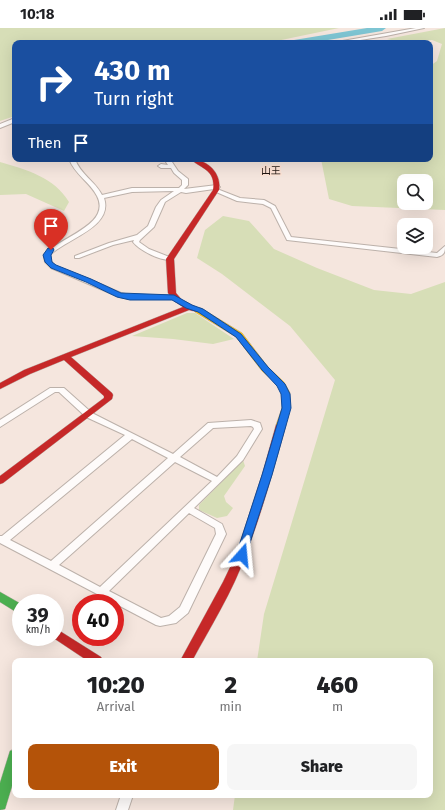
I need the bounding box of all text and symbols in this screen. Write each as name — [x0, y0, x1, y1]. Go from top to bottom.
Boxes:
text: 10:18 — [20, 5, 55, 23]
text: 430 m — [94, 54, 171, 87]
icon: right — [28, 56, 80, 108]
text: Turn right — [94, 88, 174, 110]
icon: arrive — [70, 132, 92, 154]
text: Then — [28, 134, 62, 152]
district label: 山王 — [261, 165, 281, 177]
map controls — [397, 174, 433, 254]
button: search — [397, 174, 433, 210]
pin — [34, 209, 68, 250]
icon: arrive — [40, 215, 62, 237]
button: layers — [397, 218, 433, 254]
position arrow — [221, 534, 263, 576]
speed limit sign: 40 — [72, 594, 124, 646]
text: 39 — [27, 603, 49, 627]
text: km/h — [26, 624, 50, 636]
text: 10:20 — [87, 671, 145, 699]
text: 2 — [224, 671, 237, 699]
text: 460 — [317, 671, 358, 699]
text: Arrival — [97, 699, 135, 714]
text: min — [219, 699, 242, 714]
text: m — [332, 699, 343, 714]
button: Exit — [28, 744, 219, 790]
button: Share — [227, 744, 417, 790]

